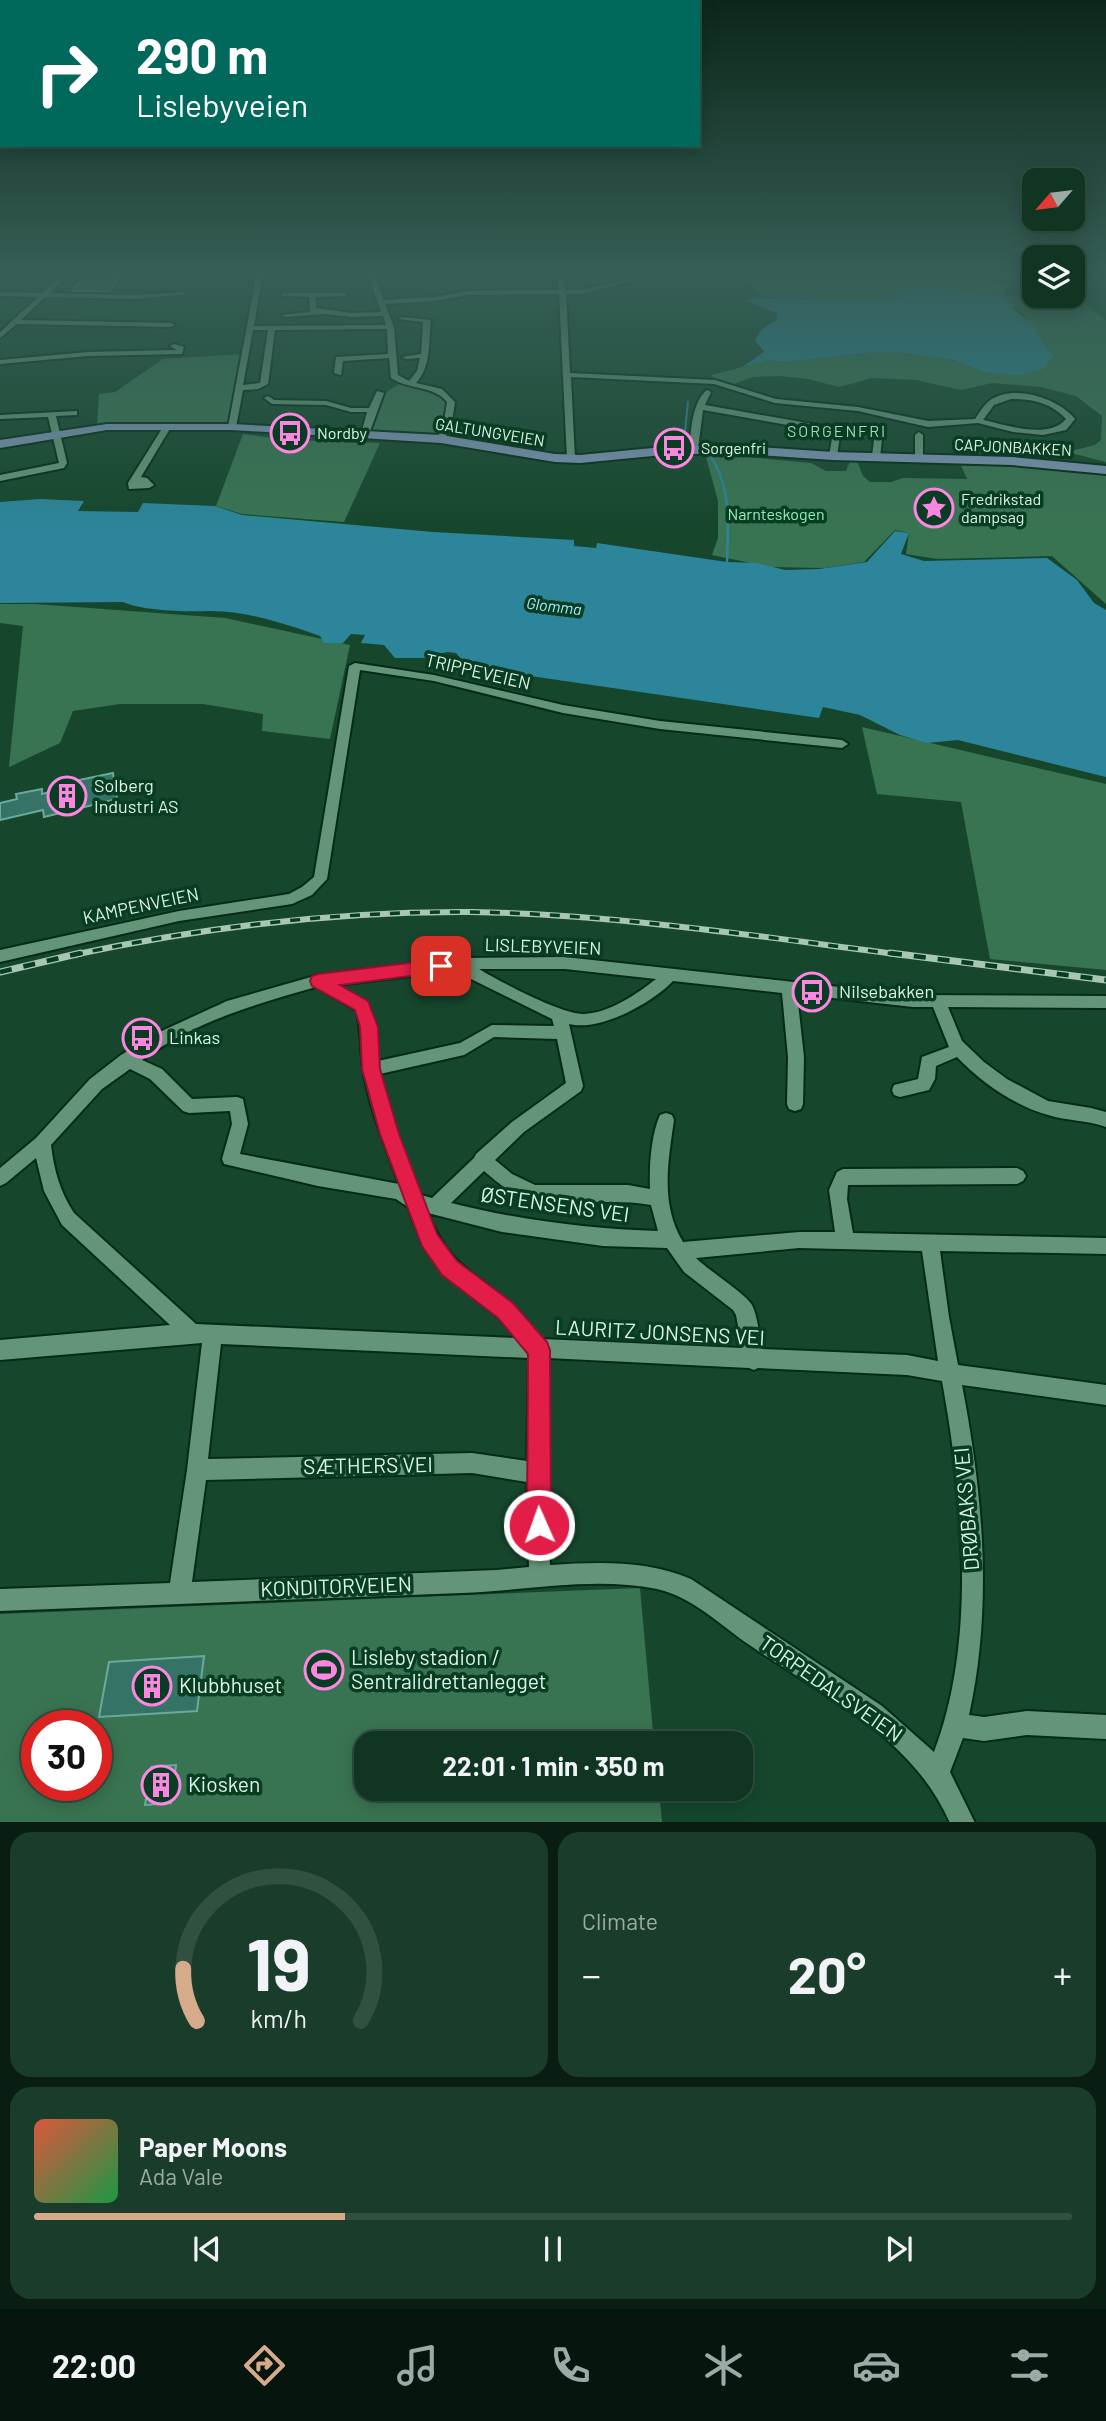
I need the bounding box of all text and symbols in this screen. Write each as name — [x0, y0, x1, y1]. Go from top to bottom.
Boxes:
text: 290 m — [136, 25, 268, 84]
icon: right — [21, 28, 112, 119]
text: Lislebyveien — [136, 85, 308, 123]
north arrow — [1022, 168, 1085, 231]
map controls — [1022, 168, 1085, 308]
button: layers — [1022, 245, 1085, 308]
bus stop icon: Nordby — [269, 412, 311, 454]
street label: GALTUNGVEIEN — [434, 413, 546, 450]
district label: SORGENFRI — [787, 421, 887, 440]
place label: Nordby — [317, 423, 368, 442]
bus stop icon: Sorgenfri — [653, 427, 695, 469]
street label: CAPJONBAKKEN — [954, 434, 1072, 459]
place label: Sorgenfri — [701, 438, 766, 457]
place icon: Fredrikstad dampsag — [913, 487, 955, 529]
place label: Fredrikstad dampsag — [961, 489, 1041, 526]
park label: Narnteskogen — [727, 504, 825, 523]
water label: Glomma — [525, 593, 583, 618]
street label: TRIPPEVEIEN — [423, 648, 533, 694]
place label: Solberg Industri AS — [94, 774, 178, 817]
building icon: Solberg Industri AS — [46, 775, 88, 817]
street label: KAMPENVEIEN — [81, 882, 201, 928]
street label: LISLEBYVEIEN — [484, 933, 602, 959]
pin — [411, 936, 471, 996]
icon: arrive — [422, 947, 460, 985]
bus stop icon: Nilsebakken — [791, 971, 833, 1013]
place label: Nilsebakken — [839, 980, 934, 1002]
bus stop icon: Linkas — [121, 1017, 163, 1059]
place label: Linkas — [169, 1026, 220, 1048]
street label: ØSTENSENS VEI — [479, 1181, 631, 1226]
street label: LAURITZ JONSENS VEI — [555, 1314, 766, 1349]
street label: DRØBAKS VEI — [948, 1446, 983, 1572]
street label: SÆTHERS VEI — [303, 1451, 433, 1478]
position arrow — [502, 1488, 576, 1562]
street label: KONDITORVEIEN — [260, 1570, 412, 1601]
street label: TORPEDALSVEIEN — [756, 1629, 908, 1746]
place label: Lisleby stadion / Sentralidrettanlegget — [351, 1644, 547, 1693]
sports icon: Lisleby stadion / Sentralidrettanlegget — [303, 1649, 345, 1691]
building icon: Klubbhuset — [131, 1665, 173, 1707]
place label: Klubbhuset — [179, 1672, 282, 1697]
speed limit sign: 30 — [21, 1710, 112, 1801]
text: 22:01 · 1 min · 350 m — [442, 1750, 665, 1781]
building icon: Kiosken — [140, 1764, 182, 1806]
place label: Kiosken — [188, 1771, 260, 1796]
text: Climate — [582, 1907, 658, 1935]
text: 19 — [247, 1918, 311, 2006]
text: 20° — [788, 1942, 866, 2004]
text: − — [582, 1951, 601, 1997]
text: + — [1053, 1951, 1072, 1997]
text: km/h — [251, 2002, 307, 2032]
text: Paper Moons — [139, 2131, 287, 2162]
text: Ada Vale — [139, 2162, 223, 2190]
icon: previous — [188, 2230, 226, 2268]
icon: pause — [534, 2230, 572, 2268]
icon: next — [880, 2230, 918, 2268]
icon: directions — [240, 2341, 289, 2390]
icon: music — [393, 2341, 442, 2390]
icon: phone — [546, 2341, 595, 2390]
icon: climate — [699, 2341, 748, 2390]
icon: car — [852, 2341, 901, 2390]
icon: filters — [1005, 2341, 1054, 2390]
text: 22:00 — [52, 2346, 136, 2384]

